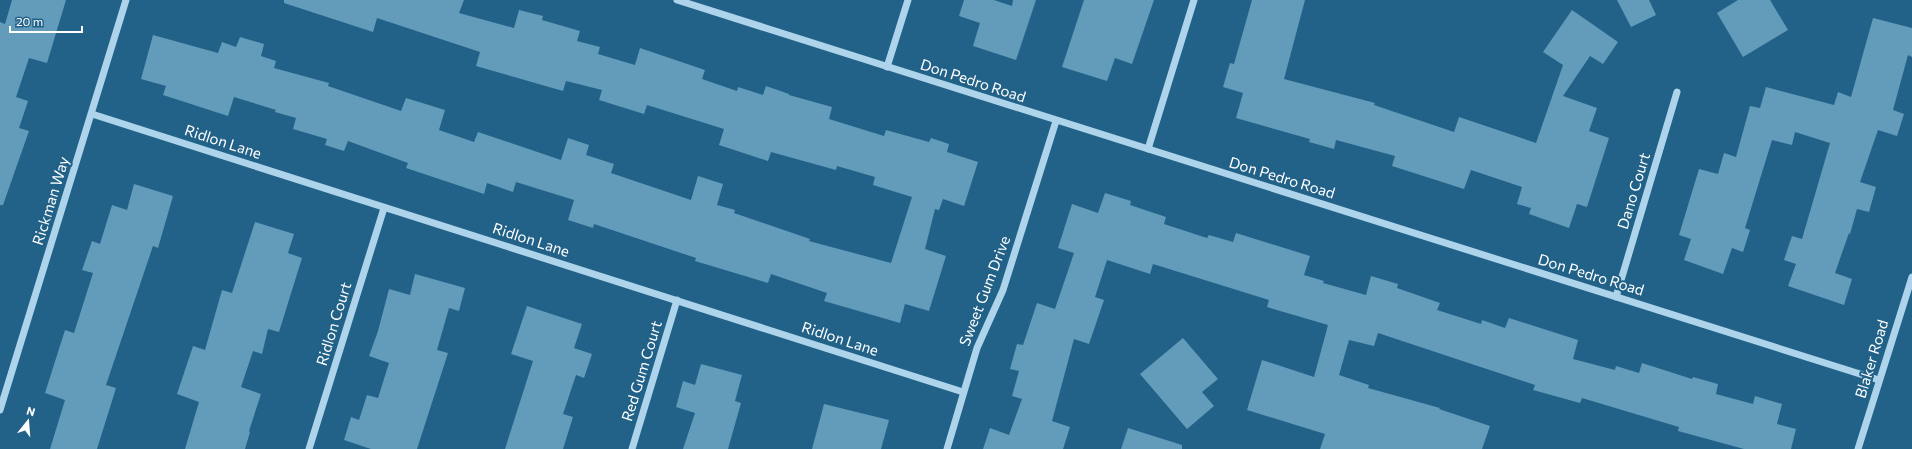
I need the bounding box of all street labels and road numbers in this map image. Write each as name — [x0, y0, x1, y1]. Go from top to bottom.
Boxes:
street label: Don Pedro Road — [918, 55, 1028, 106]
street label: Ridlon Lane — [183, 120, 264, 162]
street label: Dano Court — [1613, 150, 1653, 231]
street label: Don Pedro Road — [1227, 152, 1337, 202]
street label: Rickman Way — [28, 154, 72, 247]
street label: Ridlon Lane — [491, 218, 572, 260]
street label: Sweet Gum Drive — [955, 233, 1013, 348]
street label: Don Pedro Road — [1536, 249, 1646, 299]
street label: Ridlon Court — [312, 280, 354, 368]
street label: Ridlon Lane — [800, 317, 881, 359]
street label: Blaker Road — [1851, 317, 1891, 400]
street label: Red Gum Court — [617, 318, 665, 423]

